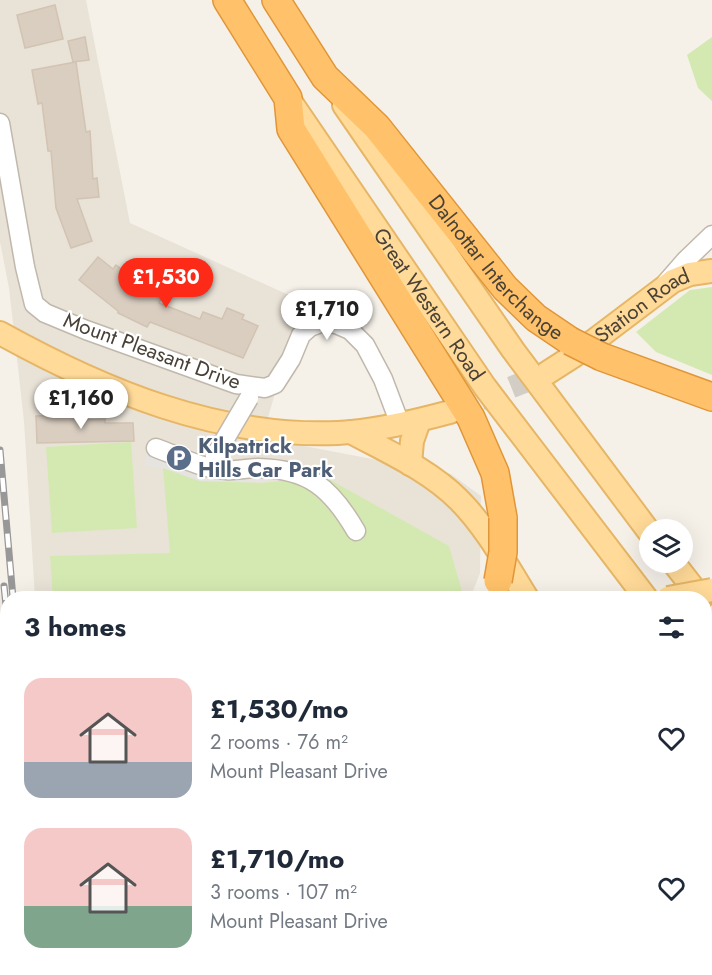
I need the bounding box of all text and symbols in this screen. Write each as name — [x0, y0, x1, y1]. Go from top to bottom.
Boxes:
street label: Dalnottar Interchange — [421, 188, 570, 348]
street label: Great Western Road — [366, 222, 492, 387]
pin: £1,530 — [117, 258, 215, 309]
street label: Station Road — [588, 261, 694, 350]
text: £1,530 — [132, 263, 200, 292]
pin: £1,710 — [278, 290, 376, 341]
text: £1,710 — [295, 295, 359, 324]
street label: Mount Pleasant Drive — [59, 305, 245, 397]
pin: £1,160 — [32, 379, 130, 430]
text: £1,160 — [48, 384, 114, 413]
place label: Kilpatrick Hills Car Park — [198, 431, 333, 485]
parking icon: Kilpatrick Hills Car Park — [164, 443, 194, 473]
map controls — [639, 519, 693, 573]
button: layers — [639, 519, 693, 573]
text: 3 homes — [24, 608, 126, 646]
icon: filters — [655, 611, 688, 644]
text: £1,530/mo — [210, 690, 348, 728]
icon: home — [72, 702, 144, 774]
icon: heart — [655, 722, 688, 755]
text: 2 rooms · 76 m² — [210, 728, 348, 757]
text: Mount Pleasant Drive — [210, 757, 388, 786]
text: £1,710/mo — [210, 840, 344, 878]
icon: home — [72, 852, 144, 924]
icon: heart — [655, 872, 688, 905]
text: 3 rooms · 107 m² — [210, 878, 357, 907]
text: Mount Pleasant Drive — [210, 907, 388, 936]

